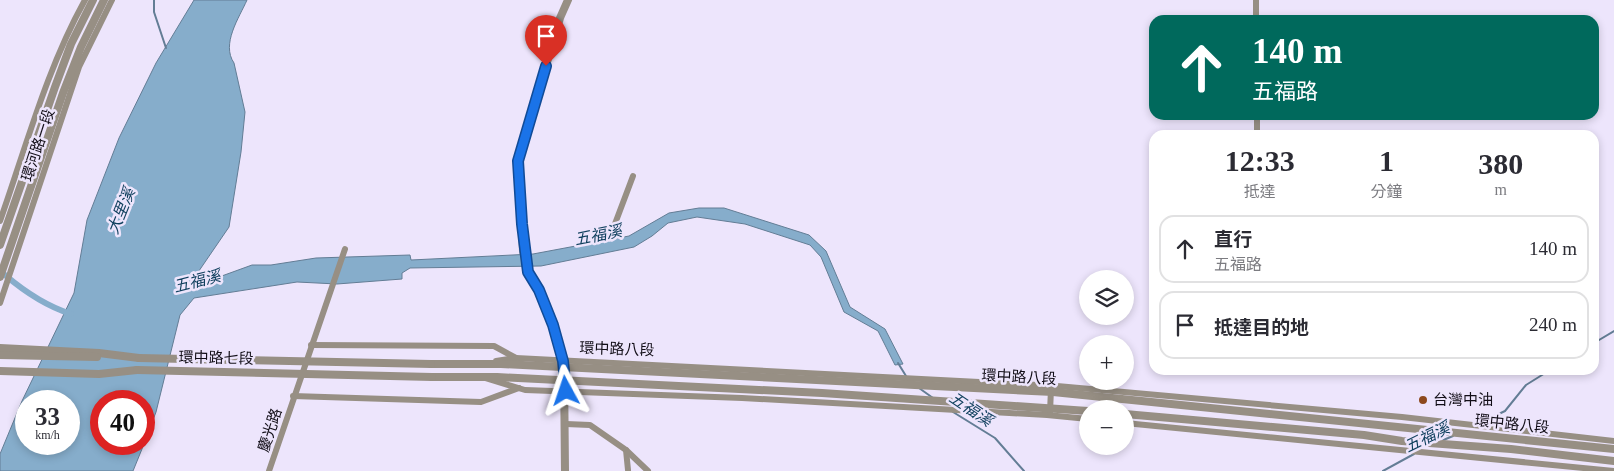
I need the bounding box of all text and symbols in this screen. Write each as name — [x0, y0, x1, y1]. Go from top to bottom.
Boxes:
pin — [525, 15, 567, 66]
icon: arrive — [532, 22, 560, 50]
text: 140 m — [1252, 32, 1342, 71]
icon: ahead — [1169, 35, 1234, 100]
text: 五福路 — [1252, 79, 1318, 104]
street label: 環河路一段 — [19, 107, 57, 183]
text: 12:33 — [1225, 144, 1295, 177]
text: 1 — [1379, 144, 1394, 177]
text: 380 — [1478, 147, 1523, 180]
text: m — [1494, 181, 1507, 198]
text: 抵達 — [1244, 183, 1276, 200]
text: 分鐘 — [1370, 183, 1402, 200]
water label: 大里溪 — [104, 184, 139, 236]
water label: 五福溪 — [573, 222, 625, 248]
text: 直行 — [1214, 229, 1252, 250]
icon: ahead — [1171, 235, 1199, 263]
text: 140 m — [1529, 238, 1577, 259]
text: 五福路 — [1214, 256, 1262, 273]
water label: 五福溪 — [172, 266, 224, 295]
map controls — [1079, 270, 1134, 455]
button: layers — [1079, 270, 1134, 325]
icon: arrive — [1171, 311, 1199, 339]
text: 240 m — [1529, 314, 1577, 335]
text: 抵達目的地 — [1214, 317, 1309, 338]
button: + — [1079, 335, 1134, 390]
street label: 環中路八段 — [579, 340, 655, 358]
street label: 環中路七段 — [178, 349, 254, 367]
position arrow — [539, 364, 591, 416]
street label: 環中路八段 — [981, 367, 1057, 387]
water label: 五福溪 — [946, 389, 997, 431]
speed limit sign: 40 — [90, 390, 155, 455]
place label: 台灣中油 — [1433, 392, 1493, 408]
marker: 台灣中油 — [1417, 394, 1429, 406]
button: − — [1079, 400, 1134, 455]
text: 33 — [35, 403, 60, 430]
street label: 慶光路 — [254, 406, 285, 454]
street label: 環中路八段 — [1474, 412, 1550, 436]
water label: 五福溪 — [1402, 418, 1454, 455]
text: km/h — [35, 428, 60, 442]

